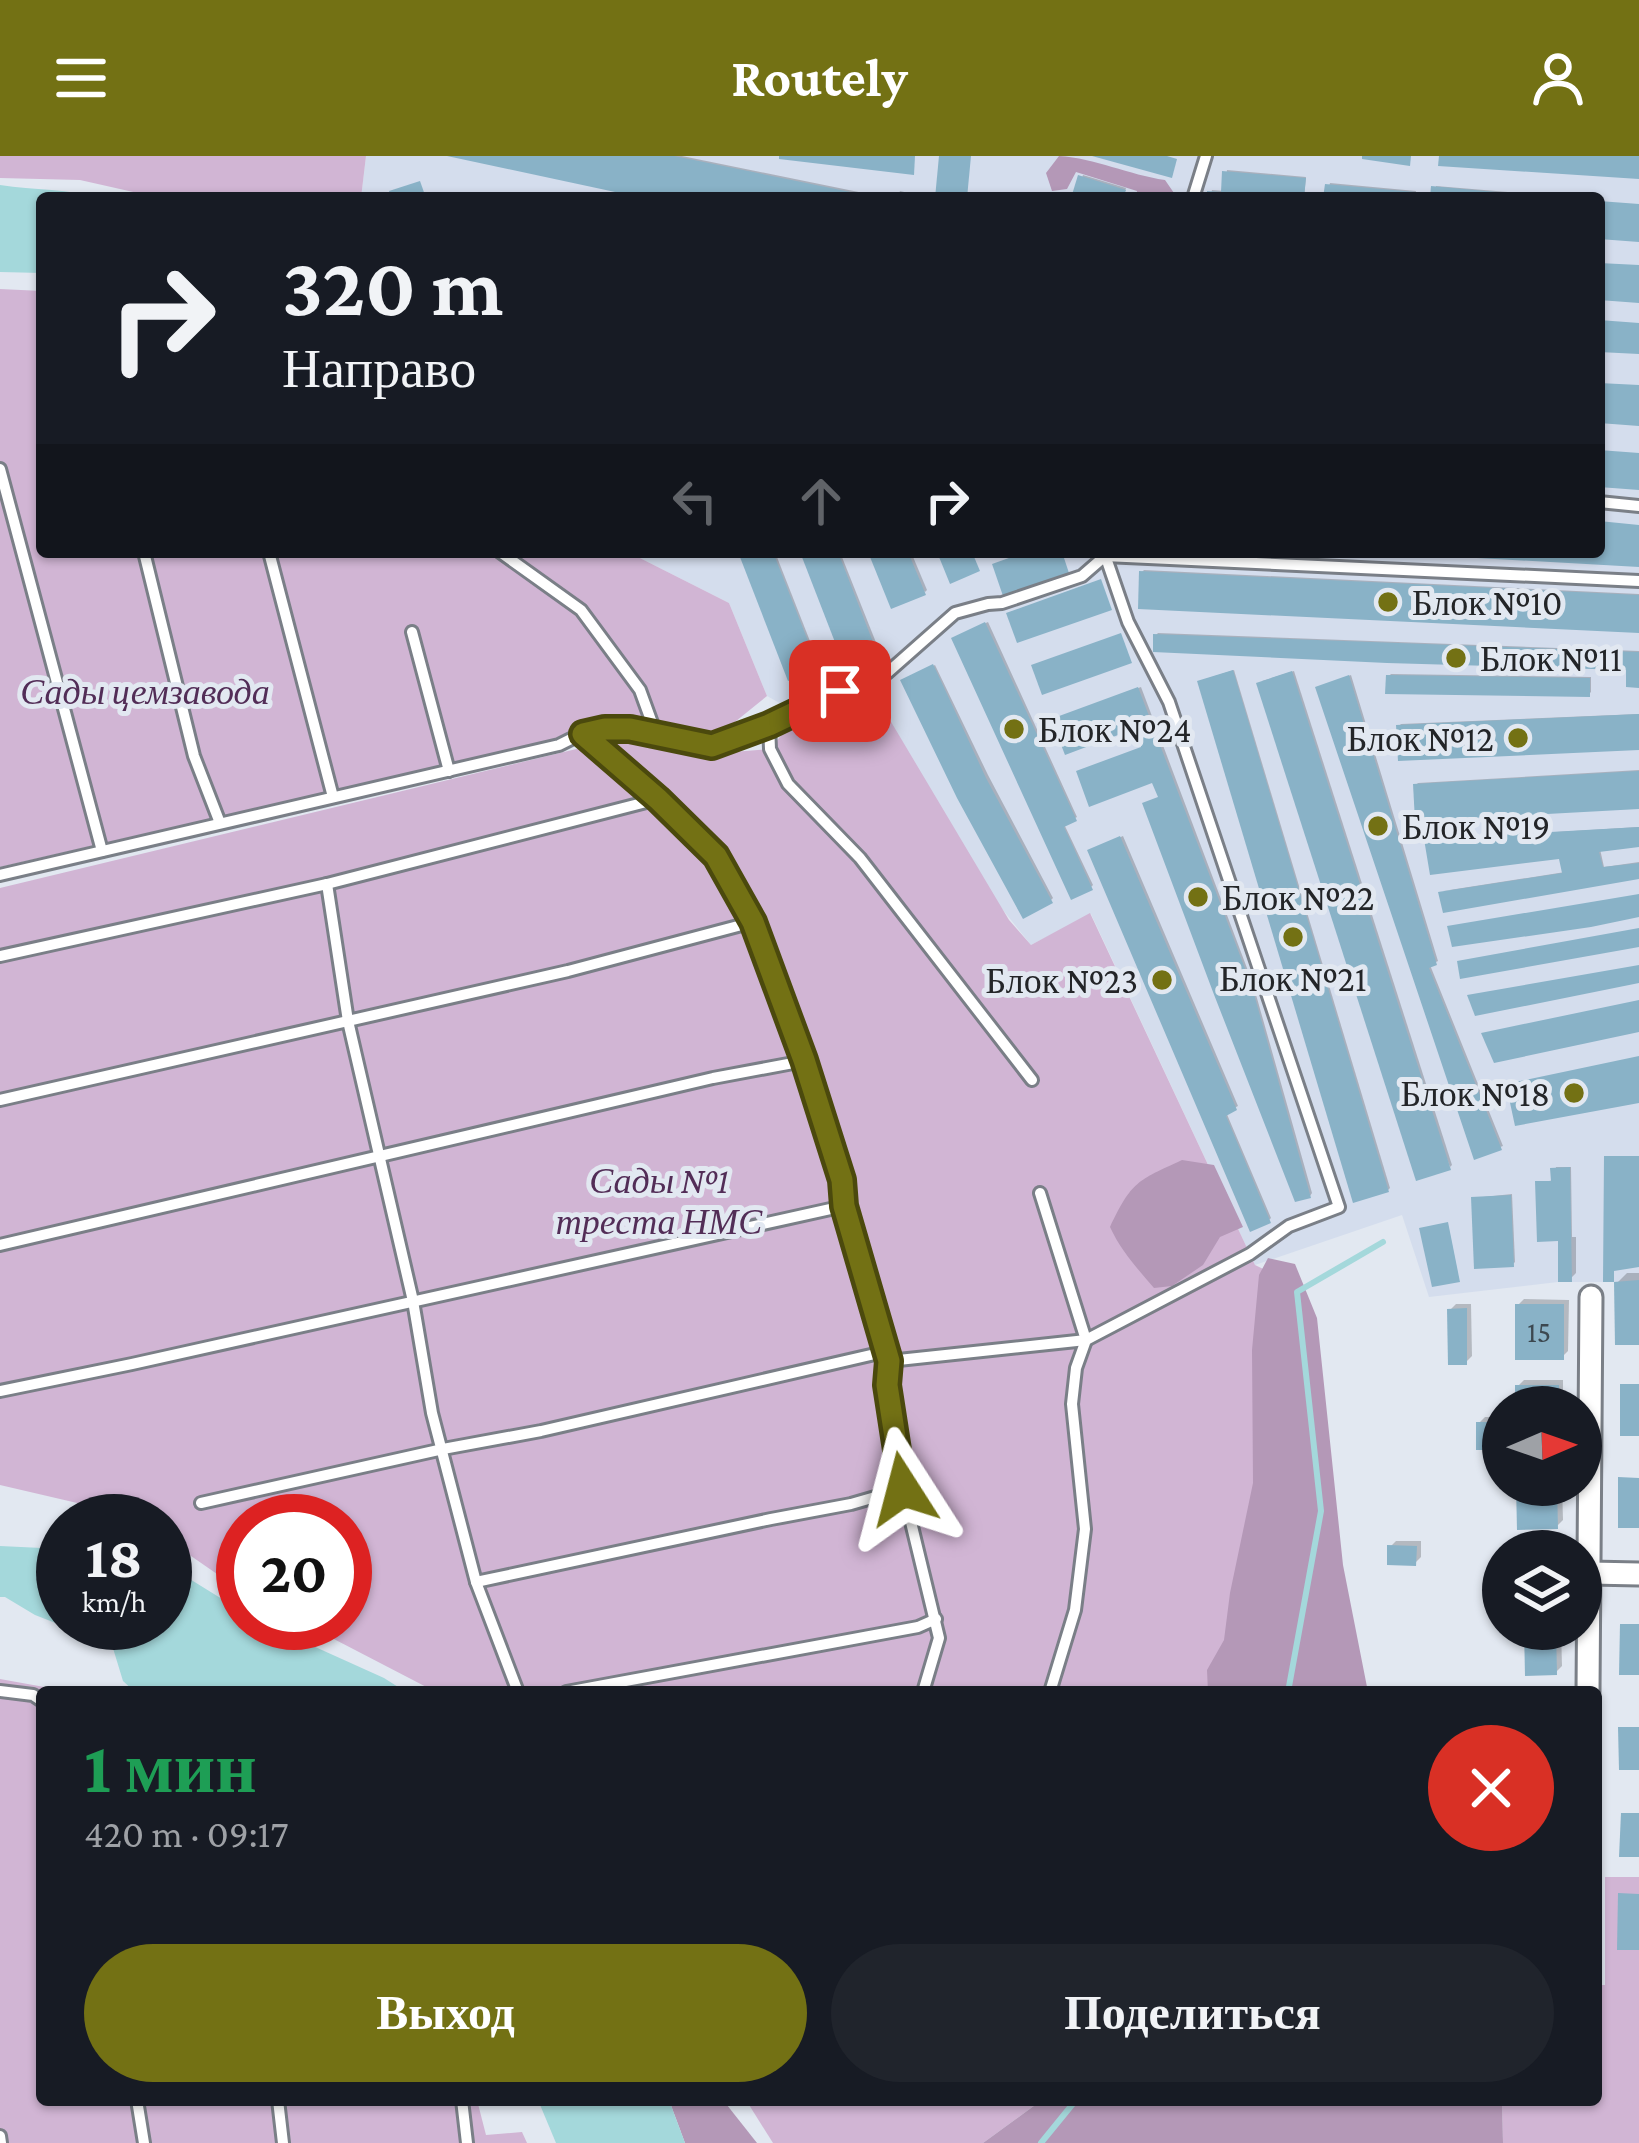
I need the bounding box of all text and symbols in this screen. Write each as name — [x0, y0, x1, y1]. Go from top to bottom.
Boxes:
icon: menu — [48, 45, 114, 111]
icon: person — [1525, 45, 1591, 111]
text: Routely — [731, 48, 908, 108]
icon: right — [84, 240, 240, 396]
text: 320 m — [282, 240, 503, 333]
text: Направо — [282, 339, 476, 399]
icon: left — [662, 468, 728, 534]
icon: ahead — [788, 468, 854, 534]
icon: right — [914, 468, 980, 534]
place label: Блок №10 — [1412, 583, 1562, 623]
marker: Блок №10 — [1375, 589, 1401, 615]
place label: Блок №11 — [1480, 639, 1622, 679]
pin — [789, 640, 891, 742]
marker: Блок №11 — [1443, 645, 1469, 671]
icon: arrive — [807, 658, 873, 724]
park label: Сады цемзавода — [20, 672, 270, 712]
place label: Блок №24 — [1038, 710, 1192, 750]
marker: Блок №24 — [1001, 716, 1027, 742]
place label: Блок №12 — [1347, 719, 1494, 759]
marker: Блок №12 — [1505, 725, 1531, 751]
place label: Блок №19 — [1402, 807, 1550, 847]
marker: Блок №19 — [1365, 813, 1391, 839]
place label: Блок №22 — [1222, 878, 1374, 918]
marker: Блок №22 — [1185, 884, 1211, 910]
marker: Блок №21 — [1280, 924, 1306, 950]
place label: Блок №21 — [1219, 959, 1367, 999]
place label: Блок №23 — [986, 961, 1138, 1001]
marker: Блок №23 — [1149, 967, 1175, 993]
place label: Блок №18 — [1401, 1074, 1550, 1114]
marker: Блок №18 — [1561, 1080, 1587, 1106]
park label: Сады №1 треста НМС — [556, 1161, 763, 1242]
house number: 15 — [1527, 1315, 1551, 1348]
north arrow — [1482, 1386, 1602, 1506]
map controls — [1482, 1386, 1602, 1650]
position arrow — [840, 1426, 966, 1552]
speed limit sign: 20 — [216, 1494, 372, 1650]
text: 18 — [85, 1523, 143, 1590]
button: layers — [1482, 1530, 1602, 1650]
text: km/h — [82, 1585, 146, 1618]
button: close — [1428, 1725, 1554, 1851]
text: 1 мин — [84, 1727, 257, 1807]
text: 420 m · 09:17 — [84, 1812, 289, 1855]
button: Выход — [84, 1944, 807, 2082]
button: Поделиться — [831, 1944, 1554, 2082]

